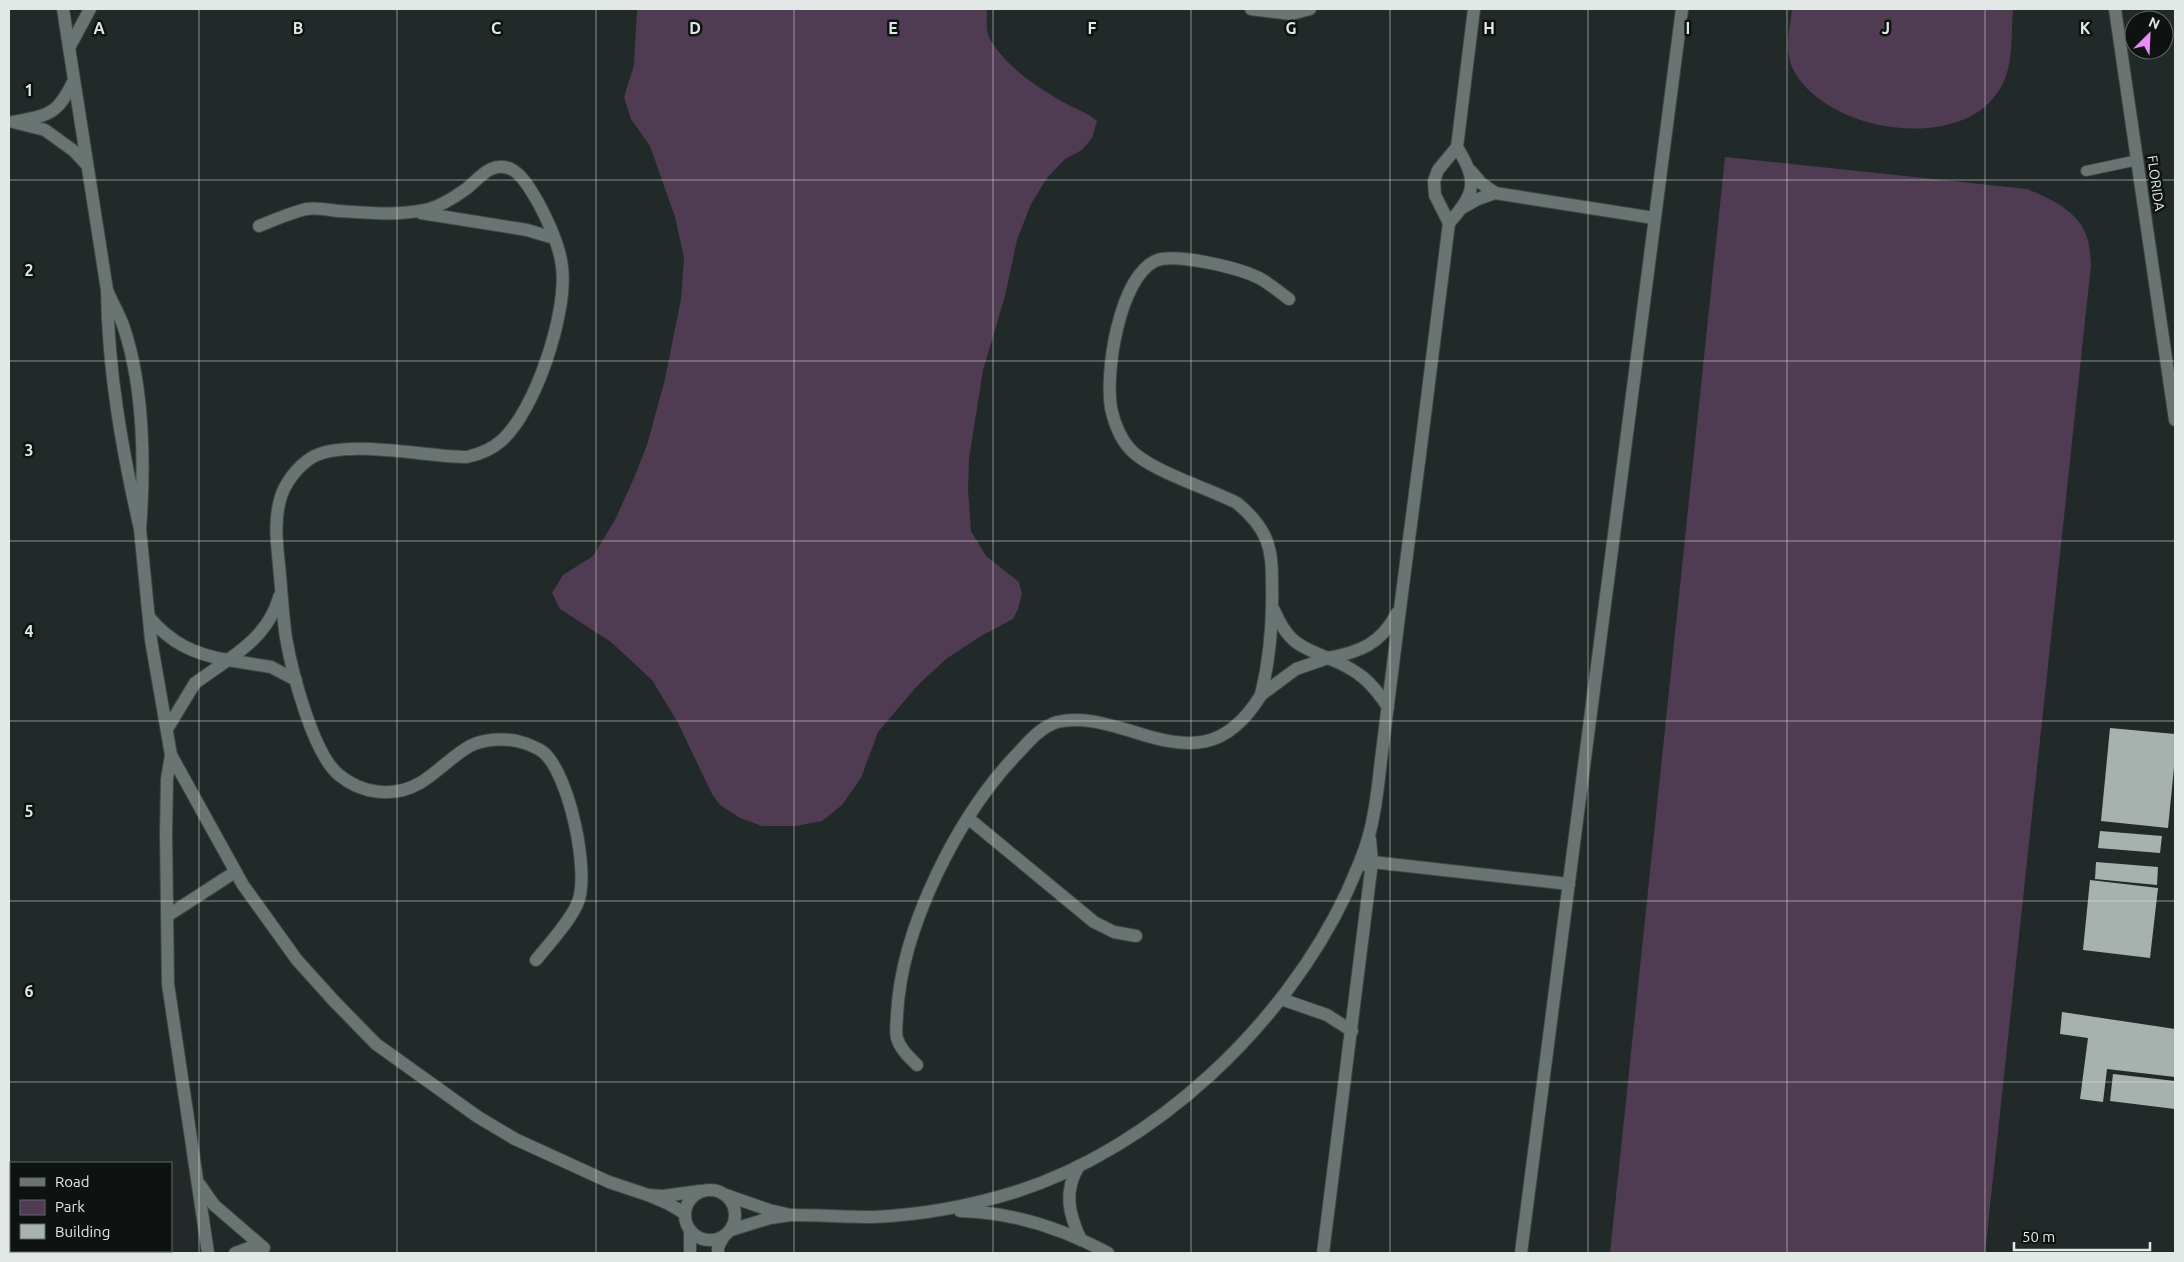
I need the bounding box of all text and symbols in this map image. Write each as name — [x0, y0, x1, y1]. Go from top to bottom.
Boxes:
north arrow — [2124, 10, 2174, 60]
text: N — [2146, 14, 2162, 33]
text: A — [93, 19, 105, 37]
text: B — [293, 19, 303, 37]
text: C — [491, 19, 501, 37]
text: D — [689, 19, 701, 37]
text: E — [888, 19, 898, 37]
text: F — [1088, 19, 1097, 37]
text: G — [1285, 19, 1297, 37]
text: H — [1483, 19, 1495, 37]
text: I — [1686, 19, 1690, 37]
text: J — [1882, 19, 1890, 37]
text: K — [2080, 19, 2091, 37]
text: 1 — [24, 81, 34, 99]
street label: FLORIDA — [2144, 154, 2168, 212]
text: 2 — [24, 261, 34, 279]
text: 3 — [24, 441, 34, 459]
text: 4 — [24, 622, 34, 640]
text: 5 — [24, 802, 34, 820]
text: 6 — [24, 982, 34, 1000]
legend — [10, 1162, 172, 1252]
text: Road — [55, 1173, 90, 1190]
text: Park — [55, 1198, 85, 1215]
scale bar — [2014, 1220, 2150, 1252]
text: Building — [55, 1223, 110, 1240]
text: 50 m — [2022, 1228, 2055, 1245]

